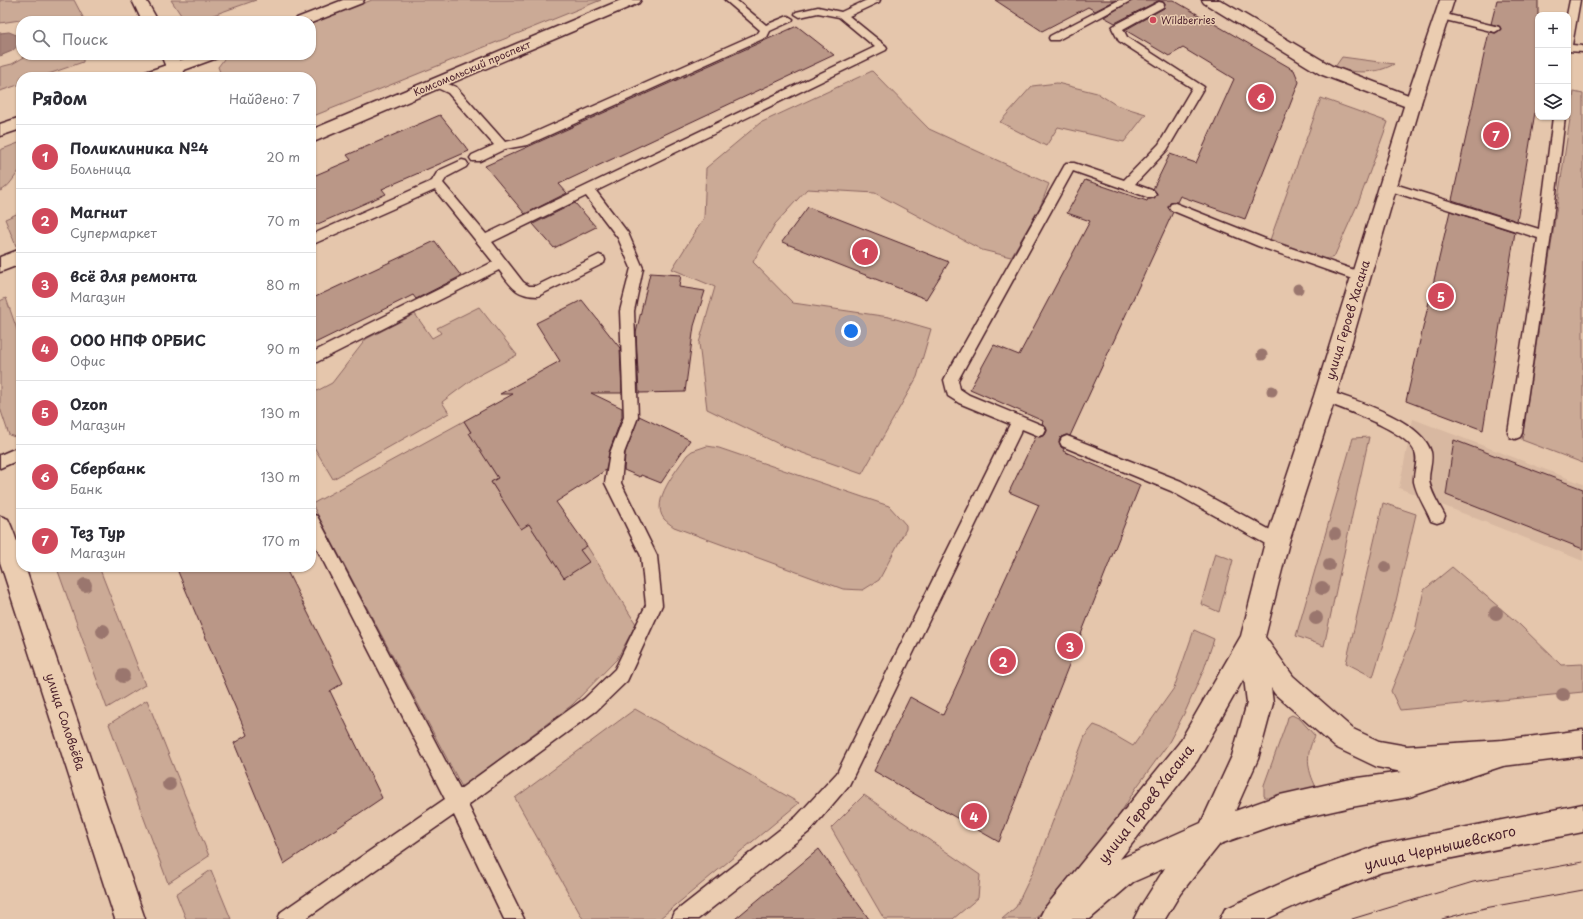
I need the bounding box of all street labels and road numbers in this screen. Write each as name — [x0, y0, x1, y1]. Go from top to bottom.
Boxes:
street label: Комсомольский проспект — [411, 36, 533, 99]
street label: улица Героев Хасана — [1320, 257, 1374, 382]
street label: улица Соловьёва — [42, 671, 90, 773]
street label: улица Героев Хасана — [1093, 740, 1199, 867]
street label: улица Чернышевского — [1362, 820, 1518, 875]

